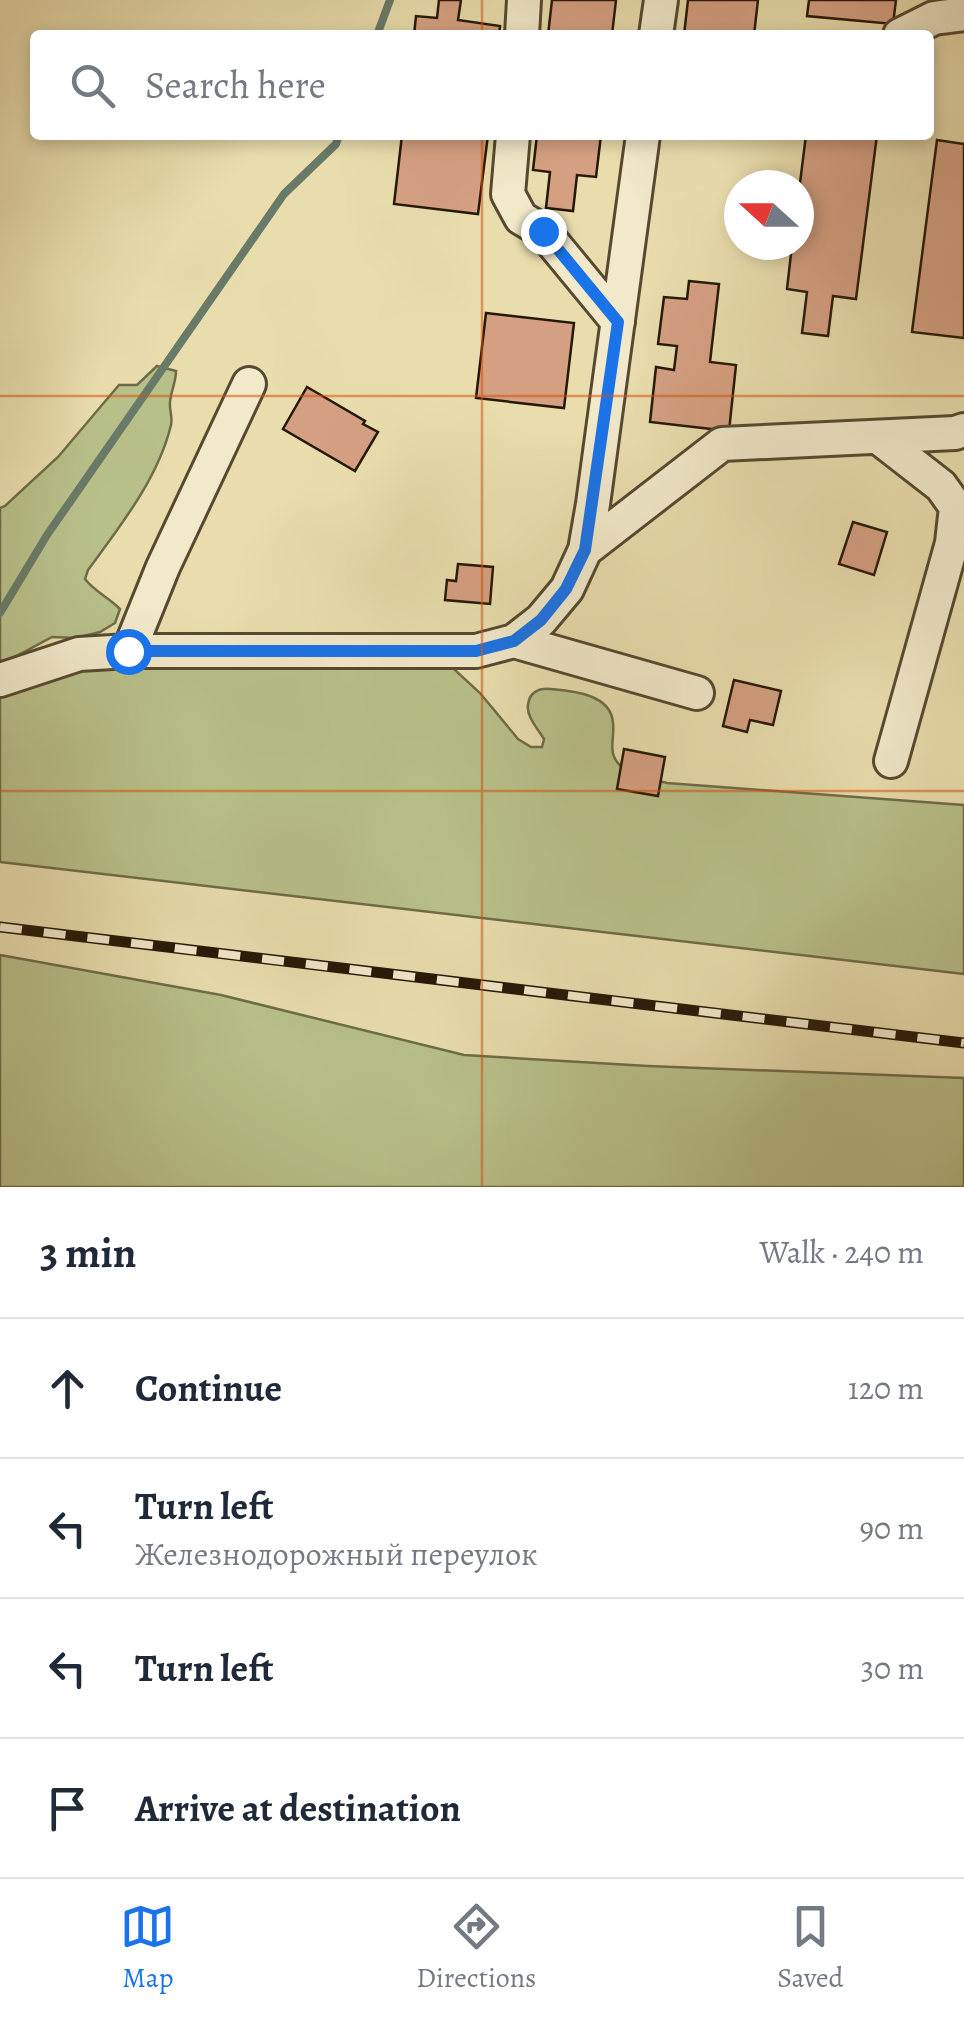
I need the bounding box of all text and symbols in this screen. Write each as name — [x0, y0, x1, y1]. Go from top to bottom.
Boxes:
search box — [30, 30, 934, 140]
icon: search — [65, 58, 120, 113]
text: Search here — [145, 59, 326, 111]
north arrow — [724, 170, 814, 260]
route end — [521, 209, 567, 255]
route start — [106, 629, 152, 675]
text: 3 min — [40, 1224, 136, 1281]
text: Walk · 240 m — [759, 1230, 924, 1274]
icon: ahead — [40, 1361, 95, 1416]
text: Continue — [135, 1362, 282, 1414]
text: 120 m — [848, 1366, 924, 1410]
text: Turn left — [135, 1480, 274, 1532]
icon: left — [40, 1501, 95, 1556]
text: 90 m — [859, 1506, 924, 1550]
text: Железнодорожный переулок — [135, 1532, 538, 1576]
icon: left — [40, 1641, 95, 1696]
text: Turn left — [135, 1642, 274, 1694]
text: 30 m — [861, 1646, 924, 1690]
icon: arrive — [40, 1781, 95, 1836]
text: Arrive at destination — [135, 1782, 461, 1834]
tab: Map — [120, 1899, 175, 1997]
tab: Directions — [416, 1899, 536, 1997]
tab: Saved — [777, 1899, 844, 1997]

